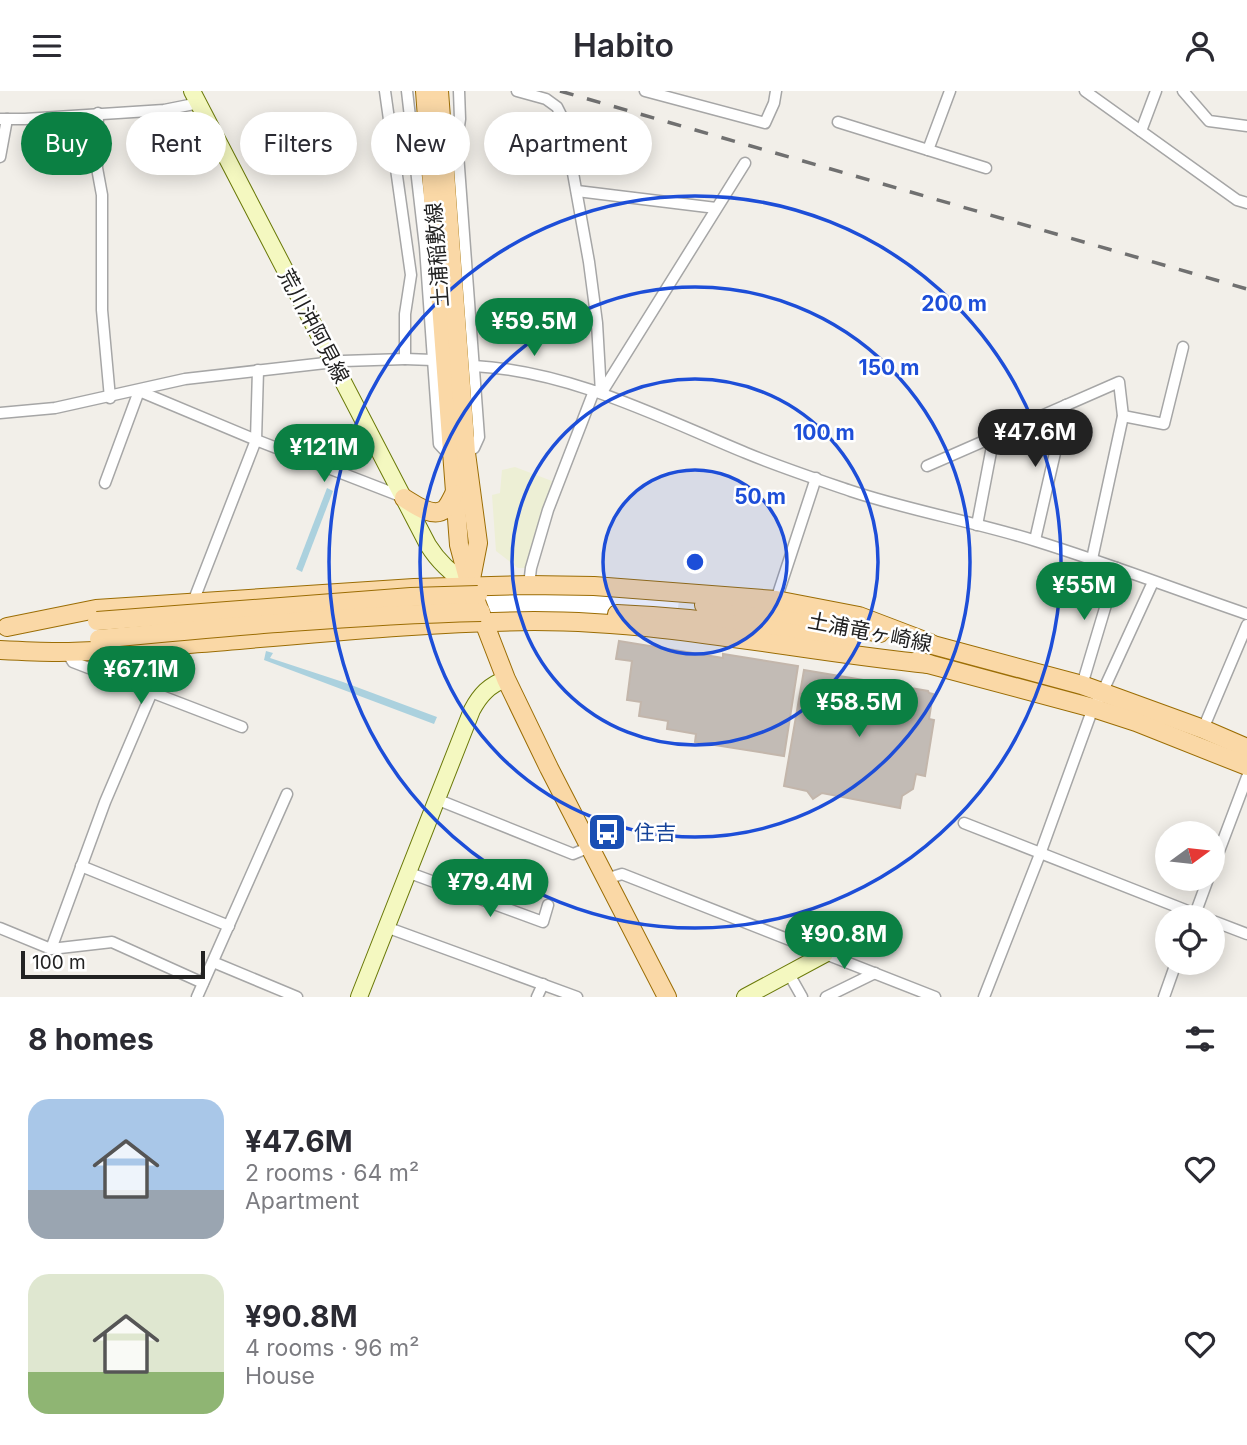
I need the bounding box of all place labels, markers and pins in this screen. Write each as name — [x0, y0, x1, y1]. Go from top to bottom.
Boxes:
pin: ¥59.5M — [477, 299, 591, 358]
pin: ¥47.6M — [978, 409, 1092, 469]
pin: ¥121M — [275, 425, 373, 484]
centre of rings — [683, 550, 707, 574]
pin: ¥55M — [1043, 563, 1125, 622]
pin: ¥67.1M — [84, 647, 198, 706]
pin: ¥58.5M — [802, 679, 916, 739]
bus stop icon: 住吉 — [586, 811, 628, 853]
place label: 住吉 — [634, 820, 676, 845]
pin: ¥79.4M — [433, 859, 547, 919]
pin: ¥90.8M — [787, 911, 901, 971]

